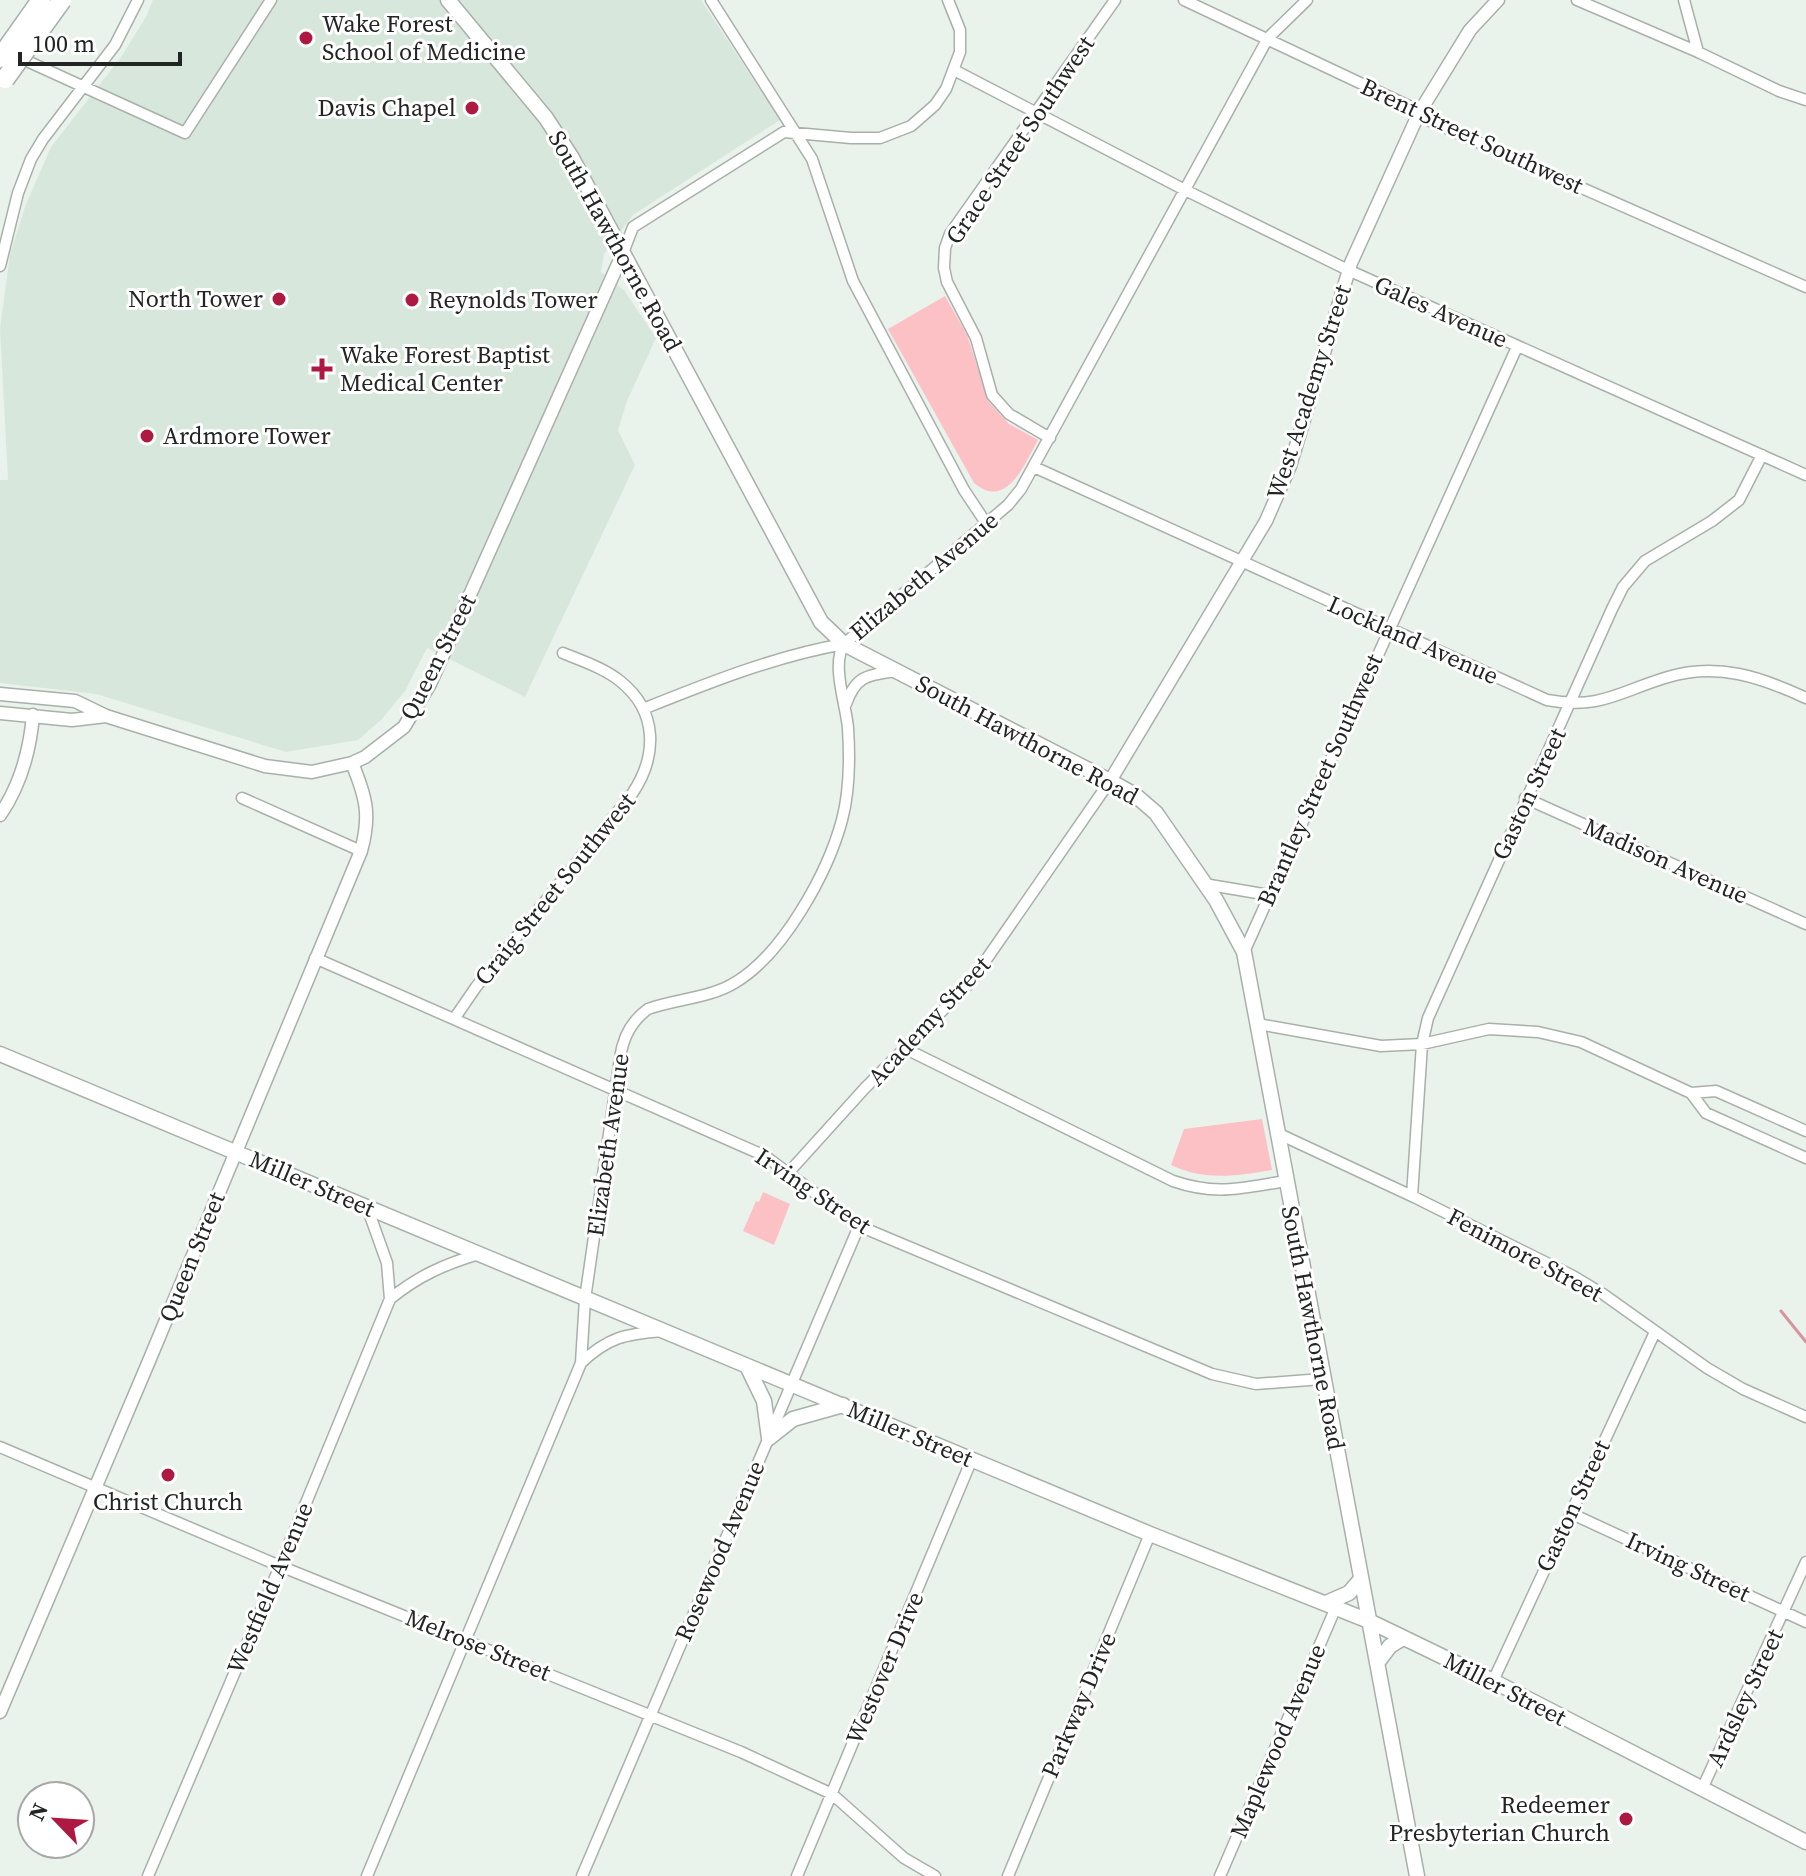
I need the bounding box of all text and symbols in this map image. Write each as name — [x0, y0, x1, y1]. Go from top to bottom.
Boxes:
place label: Wake Forest School of Medicine — [322, 7, 526, 68]
scale bar — [20, 16, 180, 66]
text: 100 m — [32, 27, 95, 60]
marker: Wake Forest School of Medicine — [297, 29, 315, 47]
street label: Grace Street Southwest — [937, 29, 1102, 250]
street label: Brent Street Southwest — [1356, 70, 1589, 202]
place label: Davis Chapel — [317, 91, 456, 124]
marker: Davis Chapel — [463, 99, 481, 117]
street label: South Hawthorne Road — [541, 124, 690, 358]
street label: Gales Avenue — [1369, 267, 1513, 356]
street label: West Academy Street — [1258, 280, 1359, 503]
place label: North Tower — [128, 282, 263, 315]
place label: Reynolds Tower — [428, 283, 598, 316]
marker: North Tower — [270, 290, 288, 308]
marker: Reynolds Tower — [403, 291, 421, 309]
place label: Wake Forest Baptist Medical Center — [340, 338, 550, 399]
marker: Wake Forest Baptist Medical Center — [311, 358, 333, 380]
place label: Ardmore Tower — [163, 419, 331, 452]
marker: Ardmore Tower — [138, 427, 156, 445]
street label: Elizabeth Avenue — [842, 504, 1005, 648]
street label: Lockland Avenue — [1323, 587, 1504, 692]
street label: Queen Street — [392, 588, 484, 725]
street label: Brantley Street Southwest — [1249, 648, 1390, 911]
street label: South Hawthorne Road — [910, 667, 1145, 813]
street label: Gaston Street — [1484, 722, 1574, 865]
street label: Craig Street Southwest — [467, 785, 643, 992]
street label: Madison Avenue — [1579, 810, 1754, 912]
street label: Academy Street — [860, 949, 997, 1093]
street label: Elizabeth Avenue — [578, 1051, 637, 1239]
street label: Irving Street — [749, 1140, 878, 1242]
street label: Miller Street — [244, 1142, 380, 1225]
street label: Queen Street — [151, 1187, 233, 1327]
street label: Fenimore Street — [1442, 1200, 1609, 1309]
street label: South Hawthorne Road — [1274, 1203, 1353, 1453]
street label: Miller Street — [842, 1392, 978, 1475]
street label: Gaston Street — [1528, 1434, 1618, 1577]
street label: Rosewood Avenue — [667, 1455, 772, 1646]
marker: Christ Church — [159, 1466, 177, 1484]
place label: Christ Church — [93, 1485, 243, 1518]
street label: Westfield Avenue — [218, 1497, 321, 1679]
street label: Irving Street — [1621, 1523, 1756, 1610]
street label: Westover Drive — [838, 1587, 931, 1749]
street label: Melrose Street — [401, 1600, 556, 1689]
street label: Ardsley Street — [1698, 1623, 1791, 1772]
street label: Parkway Drive — [1033, 1627, 1124, 1783]
street label: Maplewood Avenue — [1222, 1639, 1333, 1843]
street label: Miller Street — [1438, 1644, 1572, 1734]
north arrow — [16, 1780, 96, 1860]
place label: Redeemer Presbyterian Church — [1389, 1788, 1610, 1849]
text: N — [21, 1798, 55, 1825]
marker: Redeemer Presbyterian Church — [1617, 1810, 1635, 1828]

